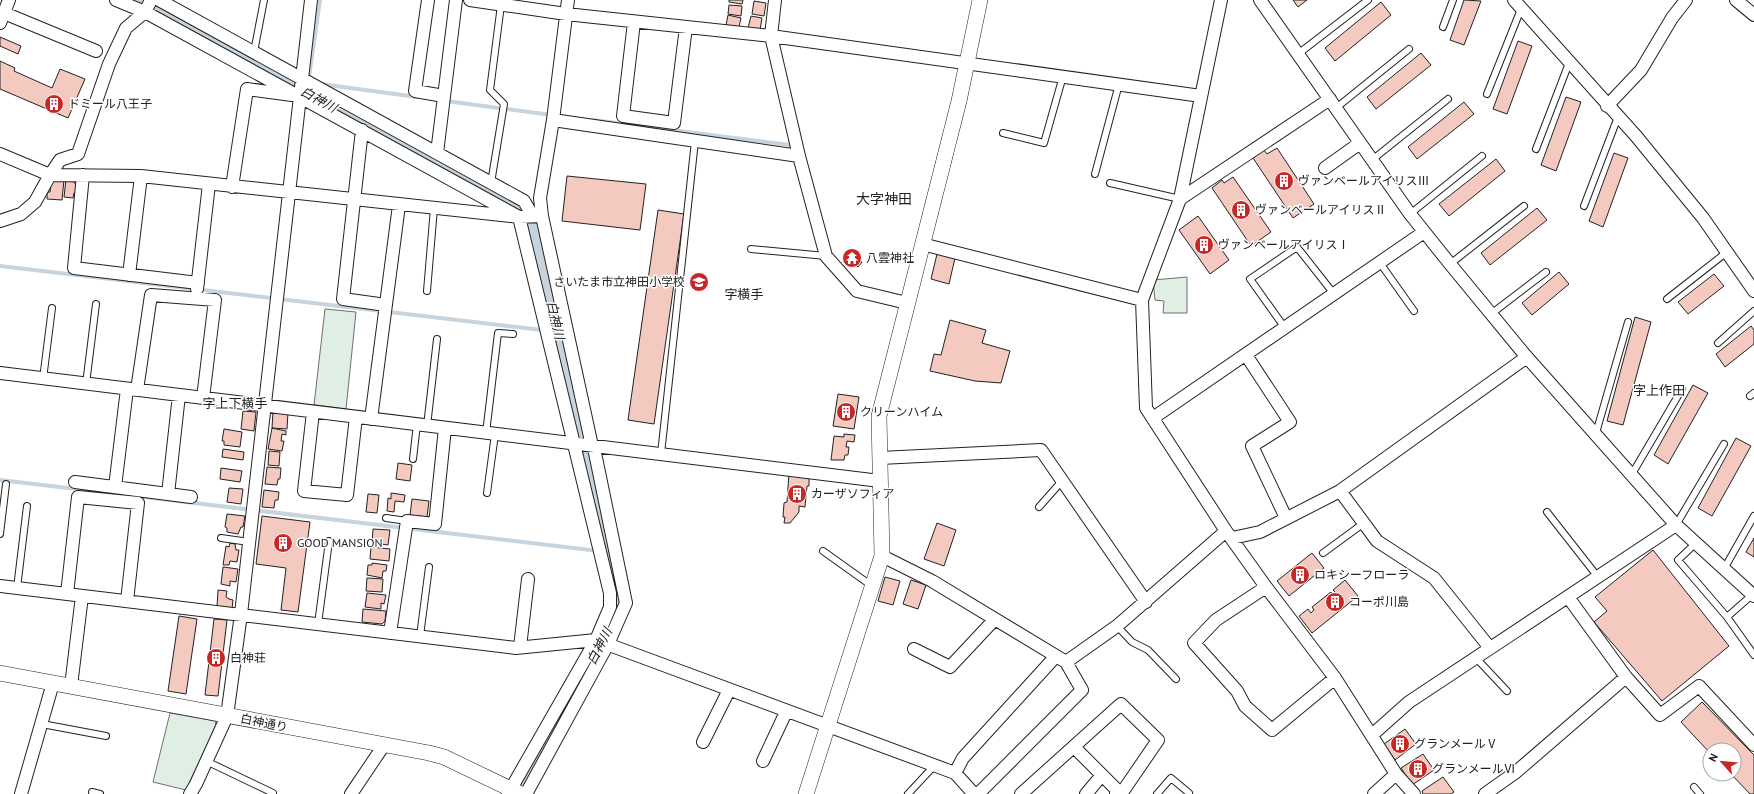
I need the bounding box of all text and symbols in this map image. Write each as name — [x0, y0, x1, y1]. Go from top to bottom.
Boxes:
water label: 白神川 — [298, 83, 342, 117]
building icon: ドミール八王子 — [43, 93, 65, 115]
place label: ドミール八王子 — [68, 96, 152, 111]
building icon: ヴァンベールアイリスⅢ — [1273, 170, 1295, 192]
place label: ヴァンベールアイリスⅢ — [1298, 173, 1429, 188]
district label: 大字神田 — [856, 190, 912, 208]
building icon: ヴァンベールアイリスⅡ — [1230, 199, 1252, 221]
place label: ヴァンベールアイリスⅡ — [1255, 202, 1386, 217]
building icon: ヴァンベールアイリスⅠ — [1193, 234, 1215, 256]
place label: ヴァンベールアイリスⅠ — [1218, 237, 1349, 252]
temple icon: 八雲神社 — [841, 247, 863, 269]
place label: 八雲神社 — [866, 250, 914, 265]
school or university icon: さいたま市立神田小学校 — [688, 271, 710, 293]
place label: さいたま市立神田小学校 — [553, 274, 685, 289]
district label: 字横手 — [724, 286, 764, 303]
water label: 白神川 — [543, 299, 569, 343]
district label: 字上作田 — [1633, 382, 1685, 399]
district label: 字上下横手 — [202, 395, 268, 412]
building icon: クリーンハイム — [835, 401, 857, 423]
place label: クリーンハイム — [860, 404, 943, 419]
building icon: カーザソフィア — [786, 483, 808, 505]
place label: カーザソフィア — [811, 486, 895, 501]
building icon: GOOD MANSION — [272, 532, 294, 554]
place label: GOOD MANSION — [297, 535, 383, 550]
building icon: ロキシーフローラ — [1289, 564, 1311, 586]
place label: ロキシーフローラ — [1314, 567, 1409, 582]
building icon: コーポ川島 — [1324, 591, 1346, 613]
place label: コーポ川島 — [1349, 594, 1409, 609]
water label: 白神川 — [583, 623, 617, 667]
building icon: 白神荘 — [205, 647, 227, 669]
place label: 白神荘 — [230, 650, 266, 665]
street label: 白神通り — [239, 711, 289, 734]
building icon: グランメールⅤ — [1389, 733, 1411, 755]
place label: グランメールⅤ — [1414, 736, 1498, 751]
north arrow — [1702, 742, 1742, 782]
text: N — [1705, 751, 1721, 764]
building icon: グランメールⅥ — [1407, 758, 1429, 780]
place label: グランメールⅥ — [1432, 761, 1516, 776]

